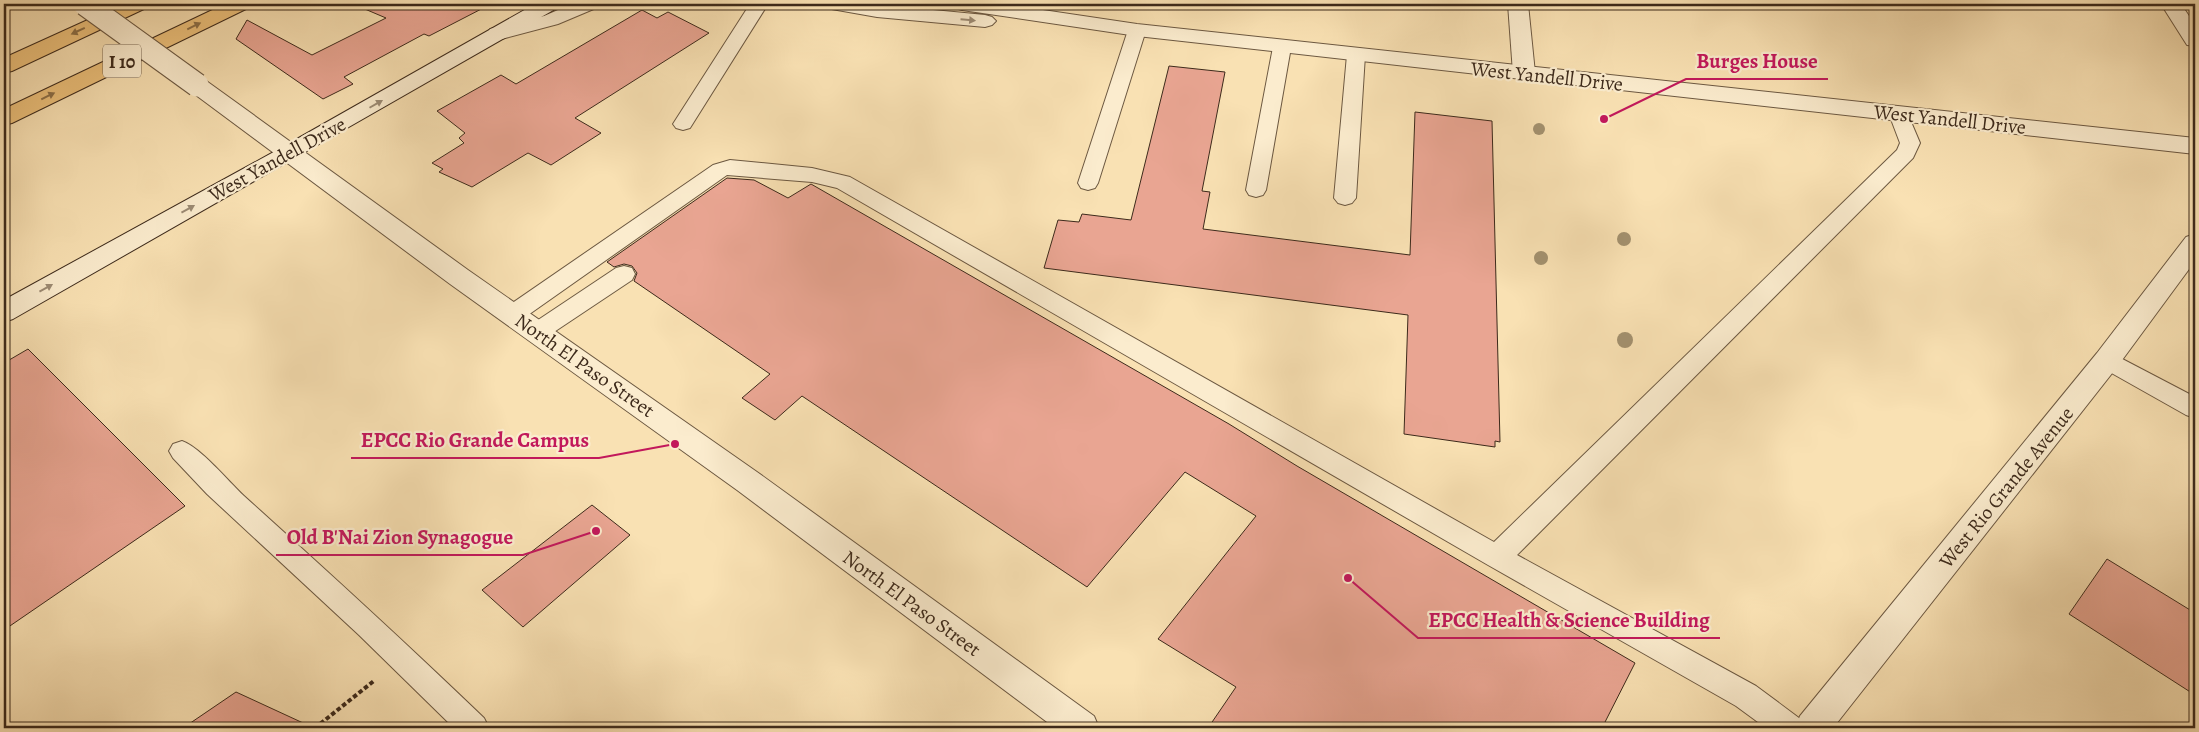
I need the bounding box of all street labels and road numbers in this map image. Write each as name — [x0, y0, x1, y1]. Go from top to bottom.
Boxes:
road number: I 10 — [103, 44, 141, 78]
street label: West Yandell Drive — [1469, 55, 1624, 98]
street label: West Yandell Drive — [1872, 98, 2027, 141]
street label: West Yandell Drive — [203, 111, 351, 209]
street label: North El Paso Street — [510, 307, 660, 424]
street label: West Rio Grande Avenue — [1932, 401, 2080, 574]
street label: North El Paso Street — [837, 544, 987, 663]

